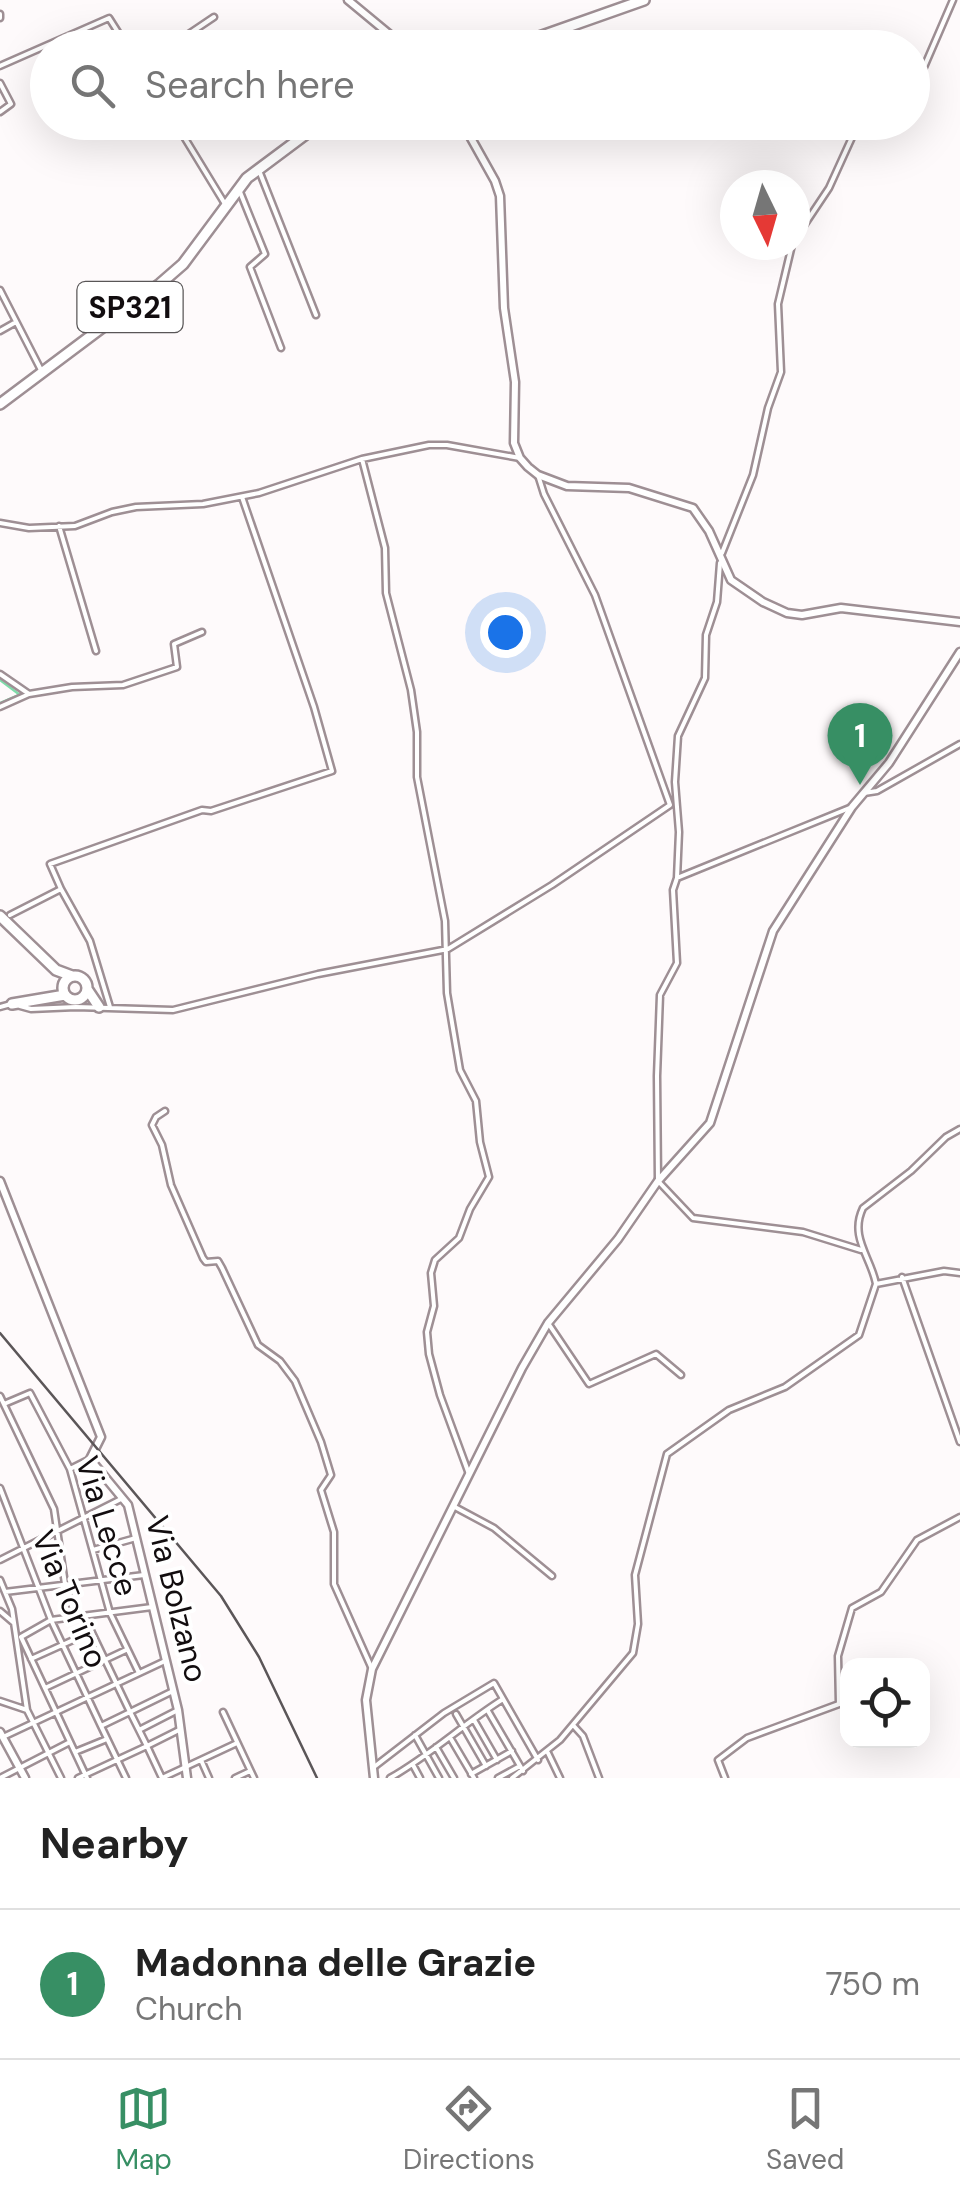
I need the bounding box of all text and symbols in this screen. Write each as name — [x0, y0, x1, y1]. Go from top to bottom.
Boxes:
search box — [30, 30, 930, 140]
icon: search — [65, 58, 120, 113]
text: Search here — [145, 60, 355, 110]
north arrow — [720, 170, 810, 260]
road number: SP321 — [78, 282, 182, 332]
your location — [480, 607, 531, 658]
pin: 1 — [828, 702, 892, 785]
street label: Via Lecce — [66, 1451, 148, 1601]
street label: Via Bolzano — [136, 1512, 218, 1686]
street label: Via Torino — [22, 1524, 118, 1674]
map controls — [840, 1658, 930, 1748]
button: locate — [840, 1658, 930, 1748]
text: Nearby — [40, 1816, 189, 1871]
text: Madonna delle Grazie — [135, 1938, 536, 1988]
text: 1 — [67, 1963, 78, 2005]
text: 750 m — [825, 1963, 920, 2005]
text: Church — [135, 1988, 243, 2030]
tab: Map — [116, 2081, 172, 2178]
tab: Directions — [403, 2081, 535, 2178]
tab: Saved — [766, 2081, 844, 2178]

